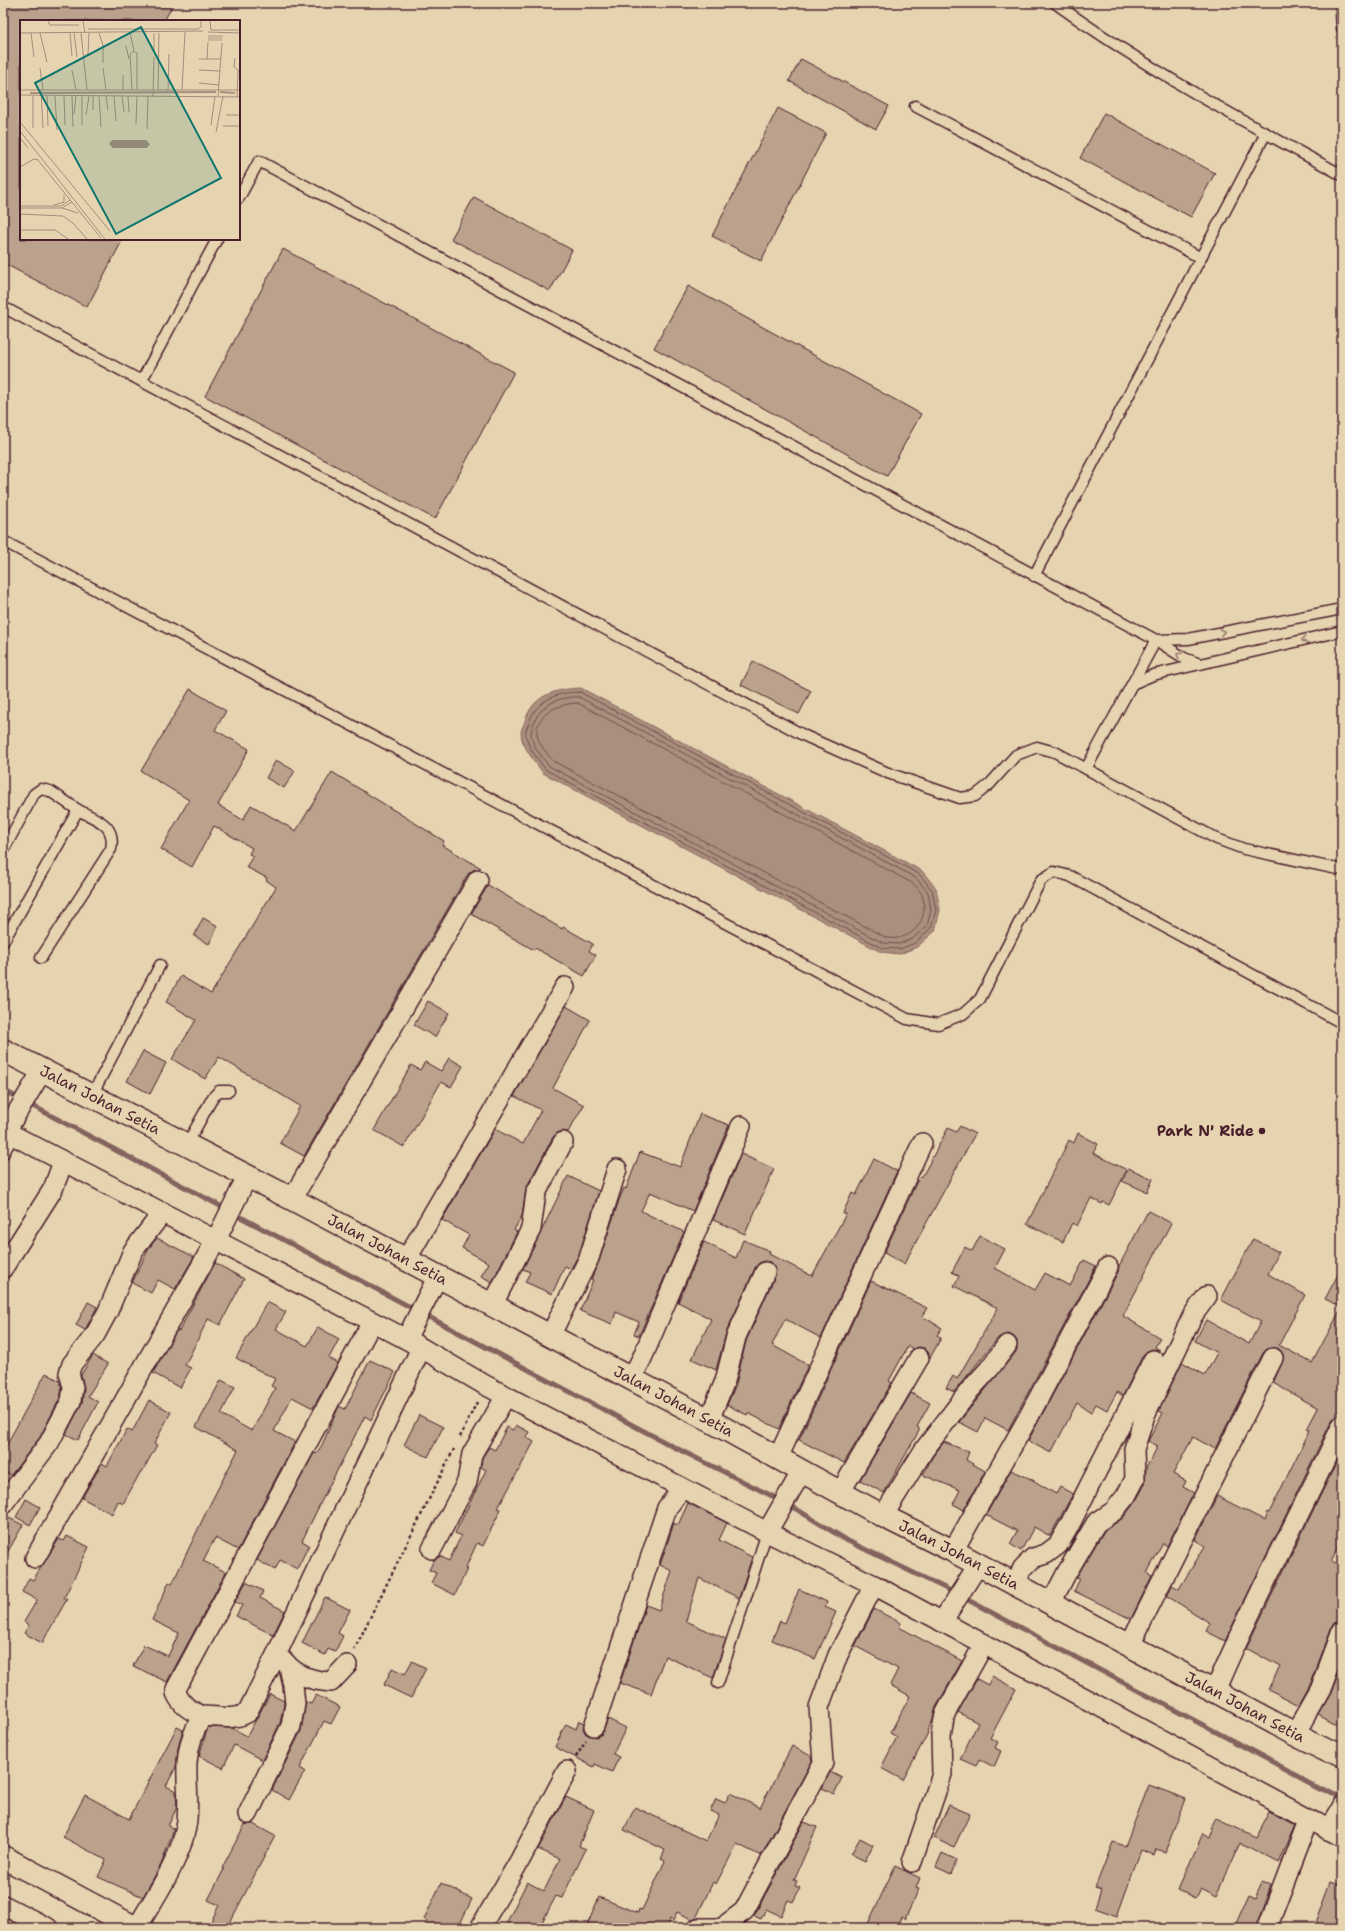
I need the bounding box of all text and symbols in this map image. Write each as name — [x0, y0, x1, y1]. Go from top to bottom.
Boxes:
inset map — [20, 20, 240, 240]
one-way arrow — [1219, 629, 1225, 637]
one-way arrow — [1301, 636, 1307, 644]
one-way arrow — [1176, 652, 1183, 659]
street label: Jalan Johan Setia — [36, 1061, 164, 1140]
place label: Park N' Ride — [1157, 1121, 1254, 1141]
marker: Park N' Ride — [1257, 1126, 1267, 1136]
street label: Jalan Johan Setia — [324, 1210, 451, 1290]
street label: Jalan Johan Setia — [610, 1361, 738, 1442]
street label: Jalan Johan Setia — [895, 1515, 1023, 1595]
street label: Jalan Johan Setia — [1181, 1667, 1309, 1747]

